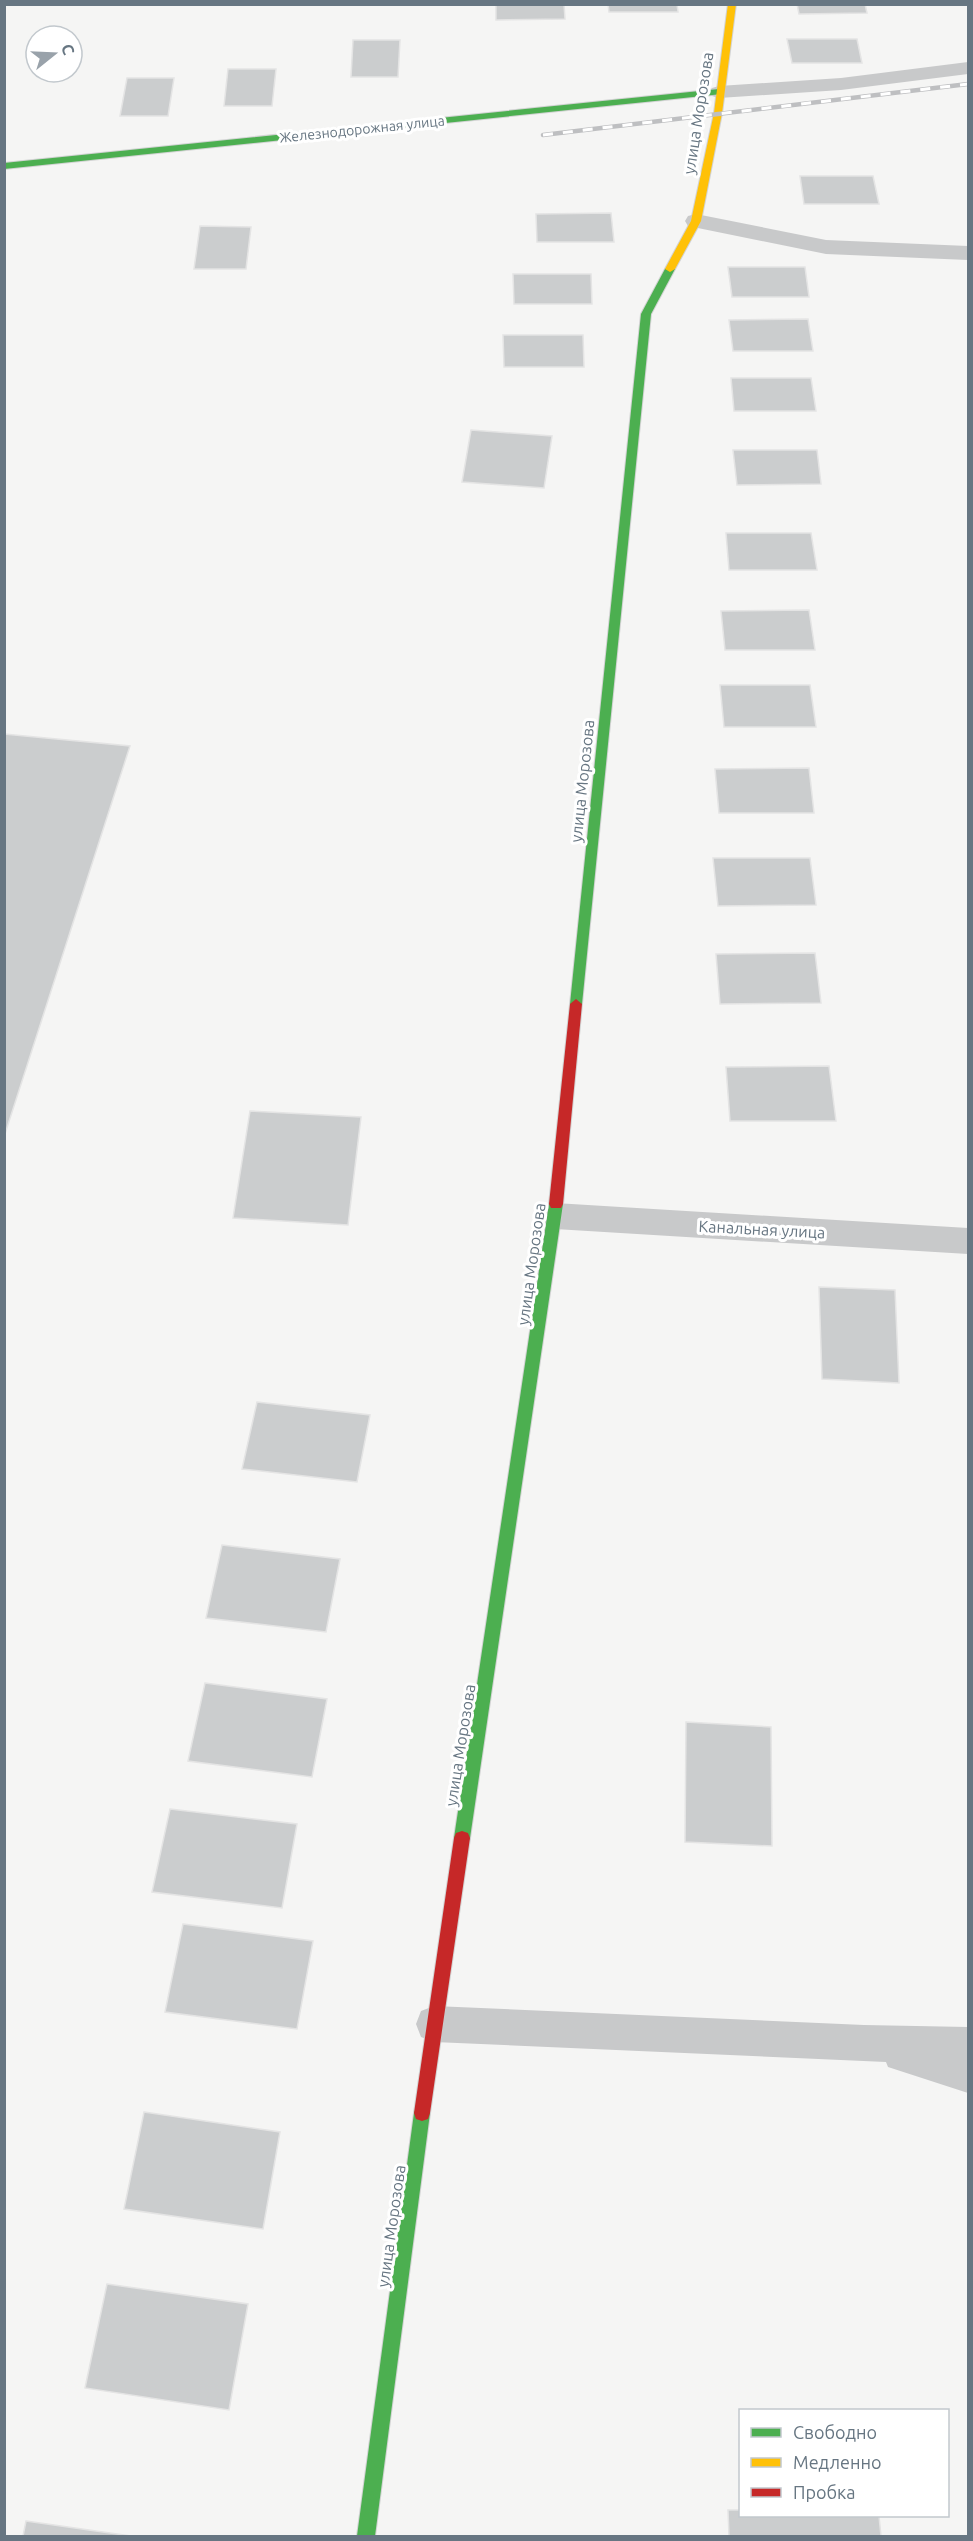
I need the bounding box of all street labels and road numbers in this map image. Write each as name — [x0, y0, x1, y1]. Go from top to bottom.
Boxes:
street label: улица Морозова — [679, 51, 717, 175]
street label: Железнодорожная улица — [279, 112, 445, 146]
street label: улица Морозова — [567, 719, 597, 843]
street label: улица Морозова — [514, 1202, 548, 1326]
street label: Канальная улица — [698, 1217, 826, 1241]
street label: улица Морозова — [441, 1683, 479, 1807]
street label: улица Морозова — [374, 2164, 408, 2288]

